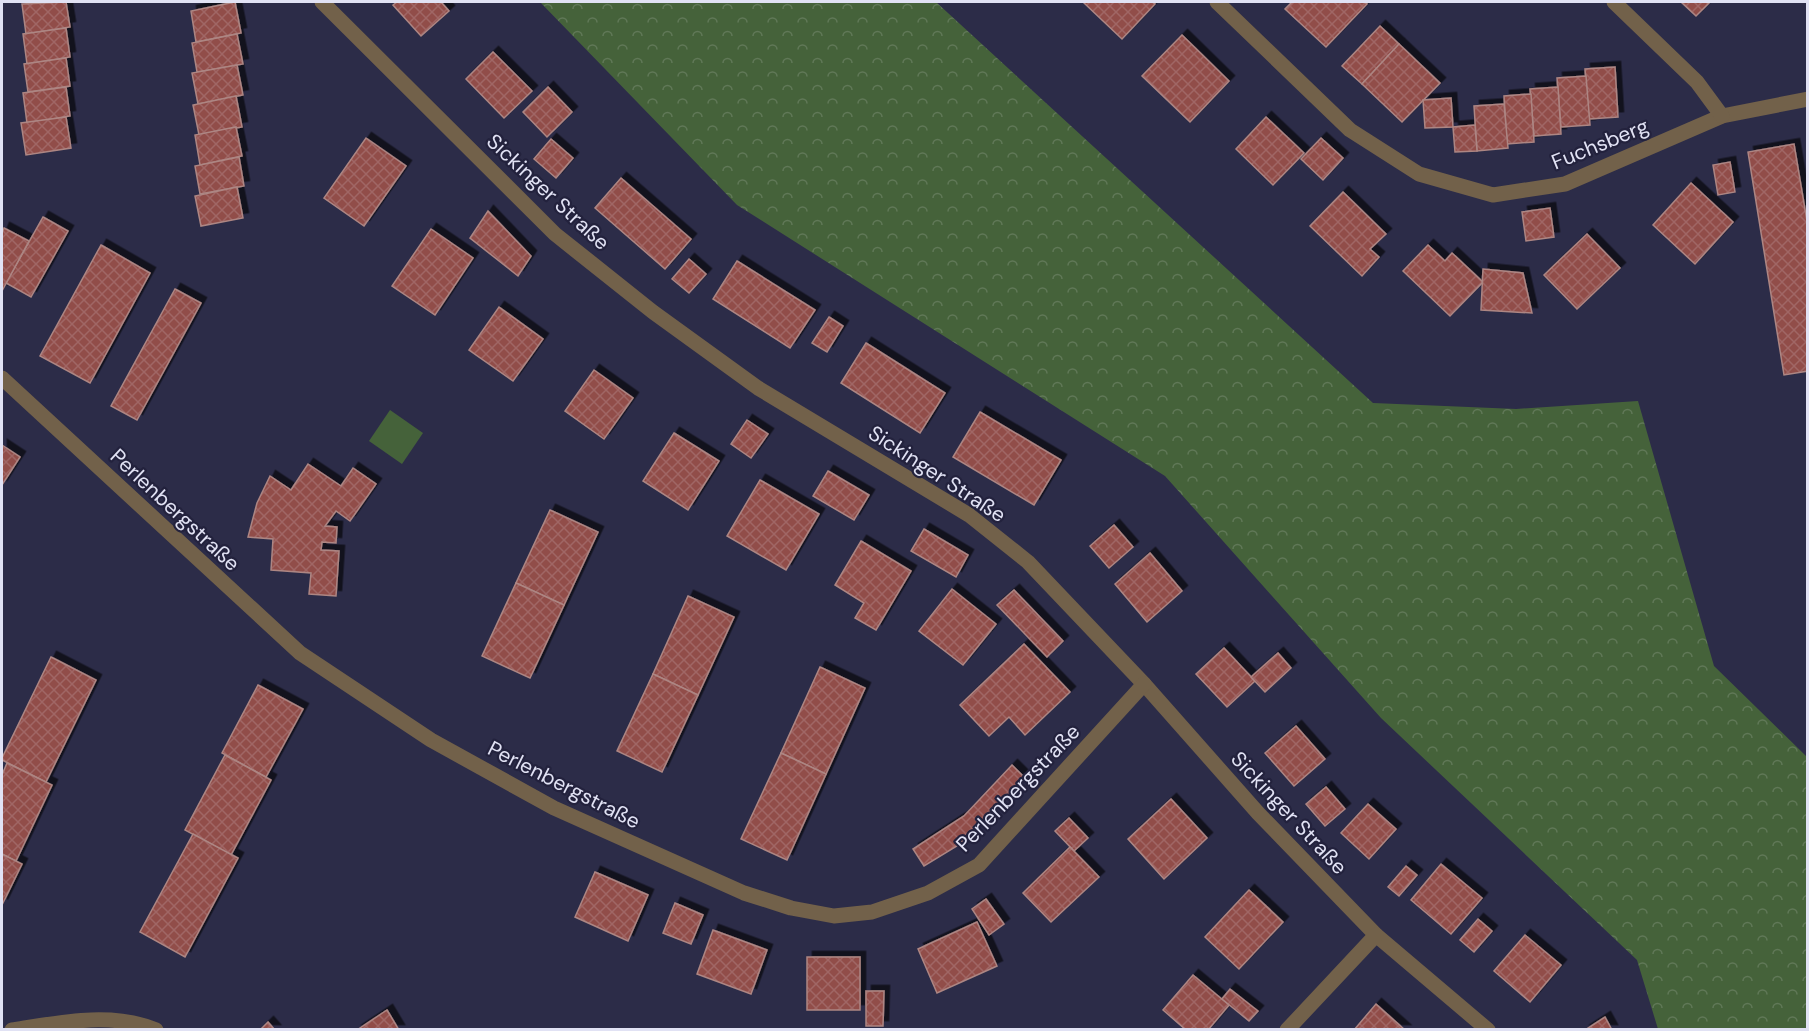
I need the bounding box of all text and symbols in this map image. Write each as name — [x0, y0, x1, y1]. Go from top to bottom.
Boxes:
street label: Fuchsberg — [1547, 112, 1653, 176]
street label: Sickinger Straße — [480, 128, 616, 256]
street label: Sickinger Straße — [863, 419, 1011, 529]
street label: Perlenbergstraße — [104, 443, 246, 577]
street label: Perlenbergstraße — [950, 718, 1086, 858]
street label: Perlenbergstraße — [483, 735, 645, 835]
street label: Sickinger Straße — [1225, 745, 1353, 881]

